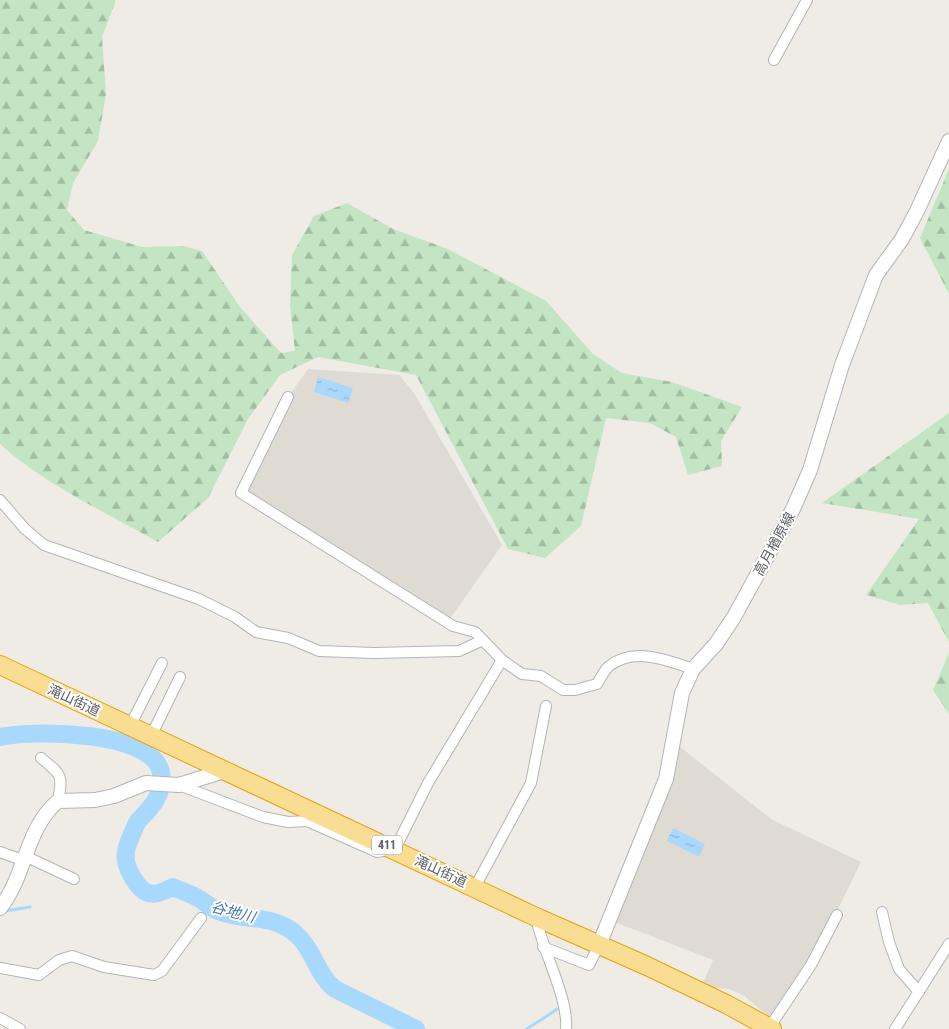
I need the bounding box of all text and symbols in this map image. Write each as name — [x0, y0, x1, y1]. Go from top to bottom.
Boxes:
street label: 高月楢原線 — [750, 510, 798, 578]
street label: 滝山街道 — [45, 681, 103, 719]
road number: 411 — [372, 836, 402, 854]
street label: 滝山街道 — [412, 852, 470, 890]
water label: 谷地川 — [209, 897, 259, 927]

